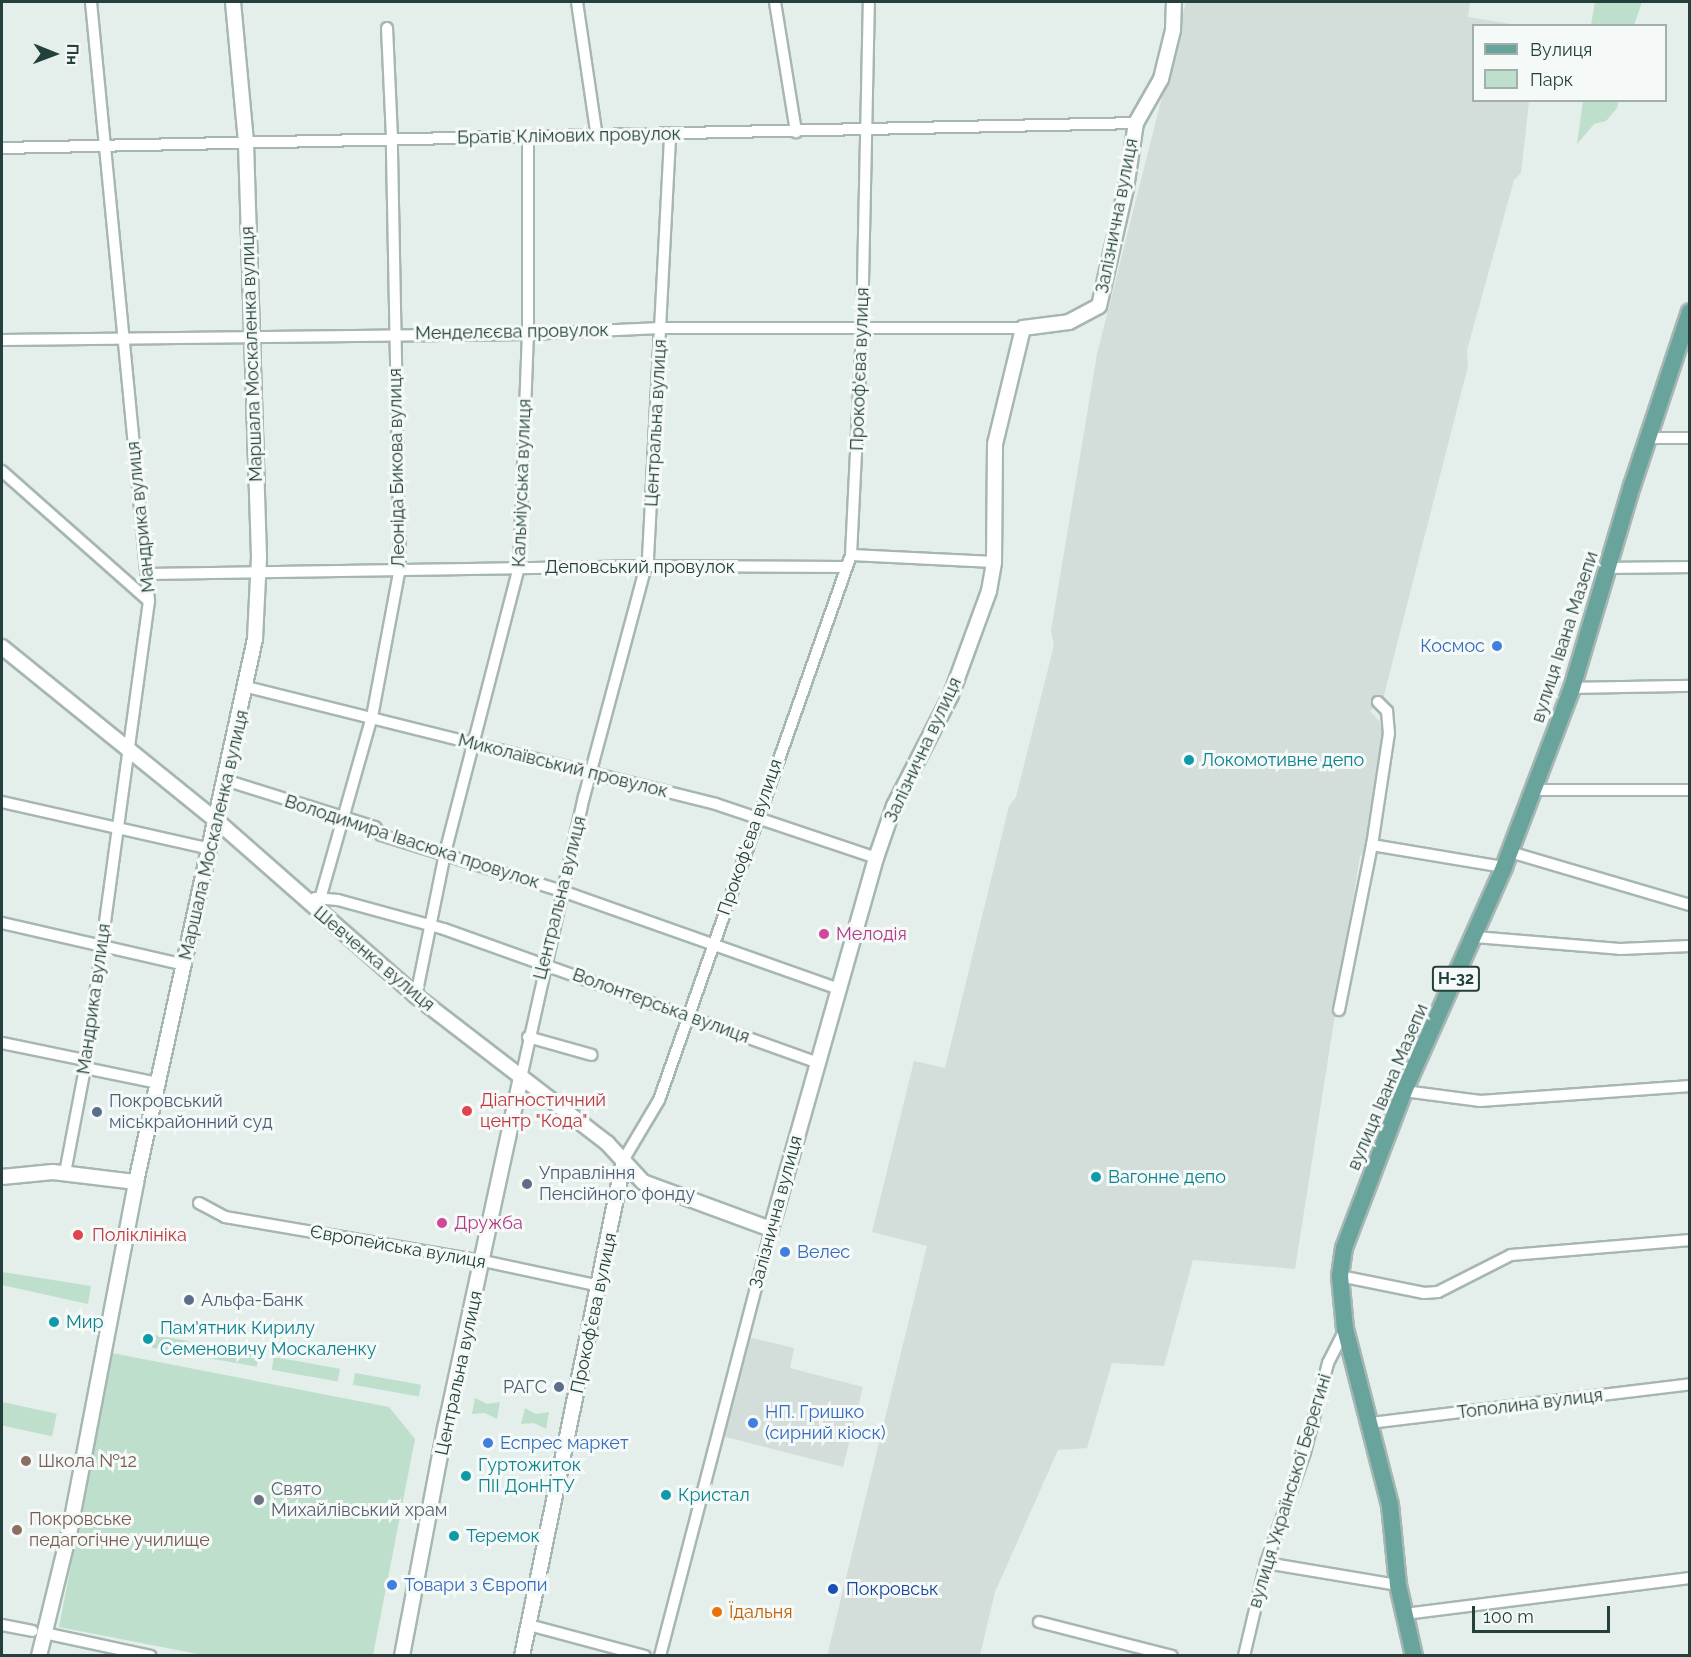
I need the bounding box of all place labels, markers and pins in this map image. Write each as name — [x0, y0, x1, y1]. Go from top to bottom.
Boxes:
place label: Космос — [1420, 635, 1485, 657]
marker: Космос — [1490, 639, 1504, 653]
place label: Локомотивне депо — [1201, 749, 1364, 771]
marker: Локомотивне депо — [1182, 753, 1196, 767]
place label: Мелодія — [836, 923, 907, 945]
marker: Мелодія — [817, 927, 831, 941]
place label: Діагностичний центр "Кода" — [480, 1090, 606, 1132]
place label: Покровський міськрайонний суд — [109, 1091, 273, 1134]
marker: Діагностичний центр "Кода" — [458, 1102, 476, 1120]
marker: Покровський міськрайонний суд — [90, 1105, 104, 1119]
place label: Управління Пенсійного фонду — [539, 1163, 695, 1206]
place label: Вагонне депо — [1108, 1166, 1226, 1188]
marker: Вагонне депо — [1089, 1170, 1103, 1184]
marker: Управління Пенсійного фонду — [520, 1177, 534, 1191]
place label: Дружба — [454, 1212, 523, 1234]
marker: Дружба — [435, 1216, 449, 1230]
place label: Поліклініка — [92, 1224, 187, 1246]
marker: Поліклініка — [69, 1226, 87, 1244]
place label: Велес — [797, 1241, 850, 1263]
marker: Велес — [778, 1245, 792, 1259]
place label: Альфа-Банк — [201, 1289, 304, 1311]
marker: Альфа-Банк — [182, 1293, 196, 1307]
place label: Мир — [66, 1311, 104, 1333]
marker: Мир — [47, 1315, 61, 1329]
place label: Пам'ятник Кирилу Семеновичу Москаленку — [160, 1318, 377, 1360]
marker: Пам'ятник Кирилу Семеновичу Москаленку — [141, 1332, 155, 1346]
place label: РАГС — [503, 1376, 547, 1398]
marker: РАГС — [552, 1380, 566, 1394]
place label: НП. Гришко (сирний кіоск) — [765, 1402, 886, 1444]
marker: НП. Гришко (сирний кіоск) — [746, 1416, 760, 1430]
place label: Еспрес маркет — [500, 1432, 628, 1454]
marker: Еспрес маркет — [481, 1436, 495, 1450]
place label: Школа №12 — [38, 1450, 137, 1472]
marker: Школа №12 — [19, 1454, 33, 1468]
place label: Гуртожиток ПІІ ДонНТУ — [478, 1455, 581, 1498]
marker: Гуртожиток ПІІ ДонНТУ — [459, 1469, 473, 1483]
place label: Свято Михайлівський храм — [271, 1479, 447, 1522]
place label: Кристал — [678, 1484, 750, 1506]
marker: Кристал — [659, 1488, 673, 1502]
marker: Свято Михайлівський храм — [252, 1493, 266, 1507]
place label: Покровське педагогічне училище — [29, 1509, 210, 1552]
marker: Покровське педагогічне училище — [10, 1523, 24, 1537]
place label: Теремок — [466, 1525, 540, 1547]
marker: Теремок — [447, 1529, 461, 1543]
place label: Товари з Європи — [404, 1574, 548, 1596]
marker: Товари з Європи — [385, 1578, 399, 1592]
place label: Покровськ — [846, 1578, 938, 1600]
marker: Покровськ — [824, 1580, 842, 1598]
place label: Їдальня — [729, 1601, 793, 1623]
marker: Їдальня — [710, 1605, 724, 1619]

